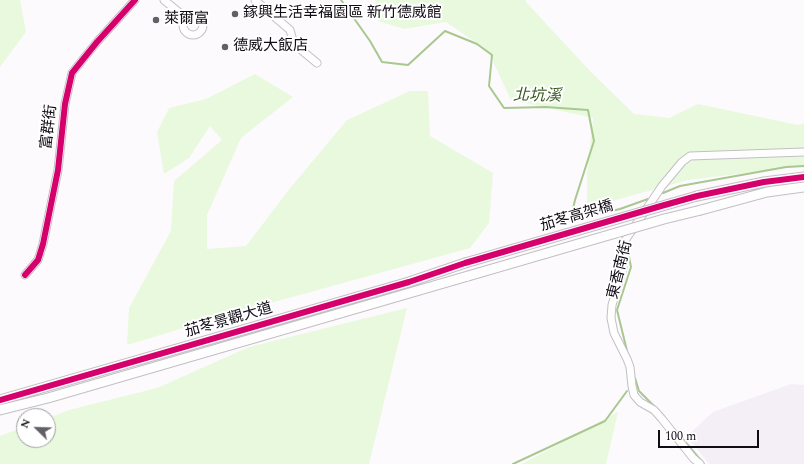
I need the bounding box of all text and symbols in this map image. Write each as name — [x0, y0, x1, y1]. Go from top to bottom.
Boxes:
place label: 鎵興生活幸福園區 新竹德威館 — [243, 5, 442, 23]
marker: 鎵興生活幸福園區 新竹德威館 — [230, 9, 240, 19]
place label: 萊爾富 — [164, 11, 209, 29]
marker: 萊爾富 — [151, 15, 161, 25]
place label: 德威大飯店 — [233, 38, 308, 56]
marker: 德威大飯店 — [220, 42, 230, 52]
water label: 北坑溪 — [513, 87, 561, 107]
street label: 富群街 — [38, 104, 62, 150]
street label: 茄苳高架橋 — [538, 198, 616, 236]
street label: 東香南街 — [605, 239, 637, 301]
street label: 茄苳景觀大道 — [183, 300, 275, 342]
north arrow — [16, 408, 56, 448]
text: N — [16, 416, 35, 431]
scale bar — [660, 422, 761, 448]
text: 100 m — [665, 427, 696, 446]

